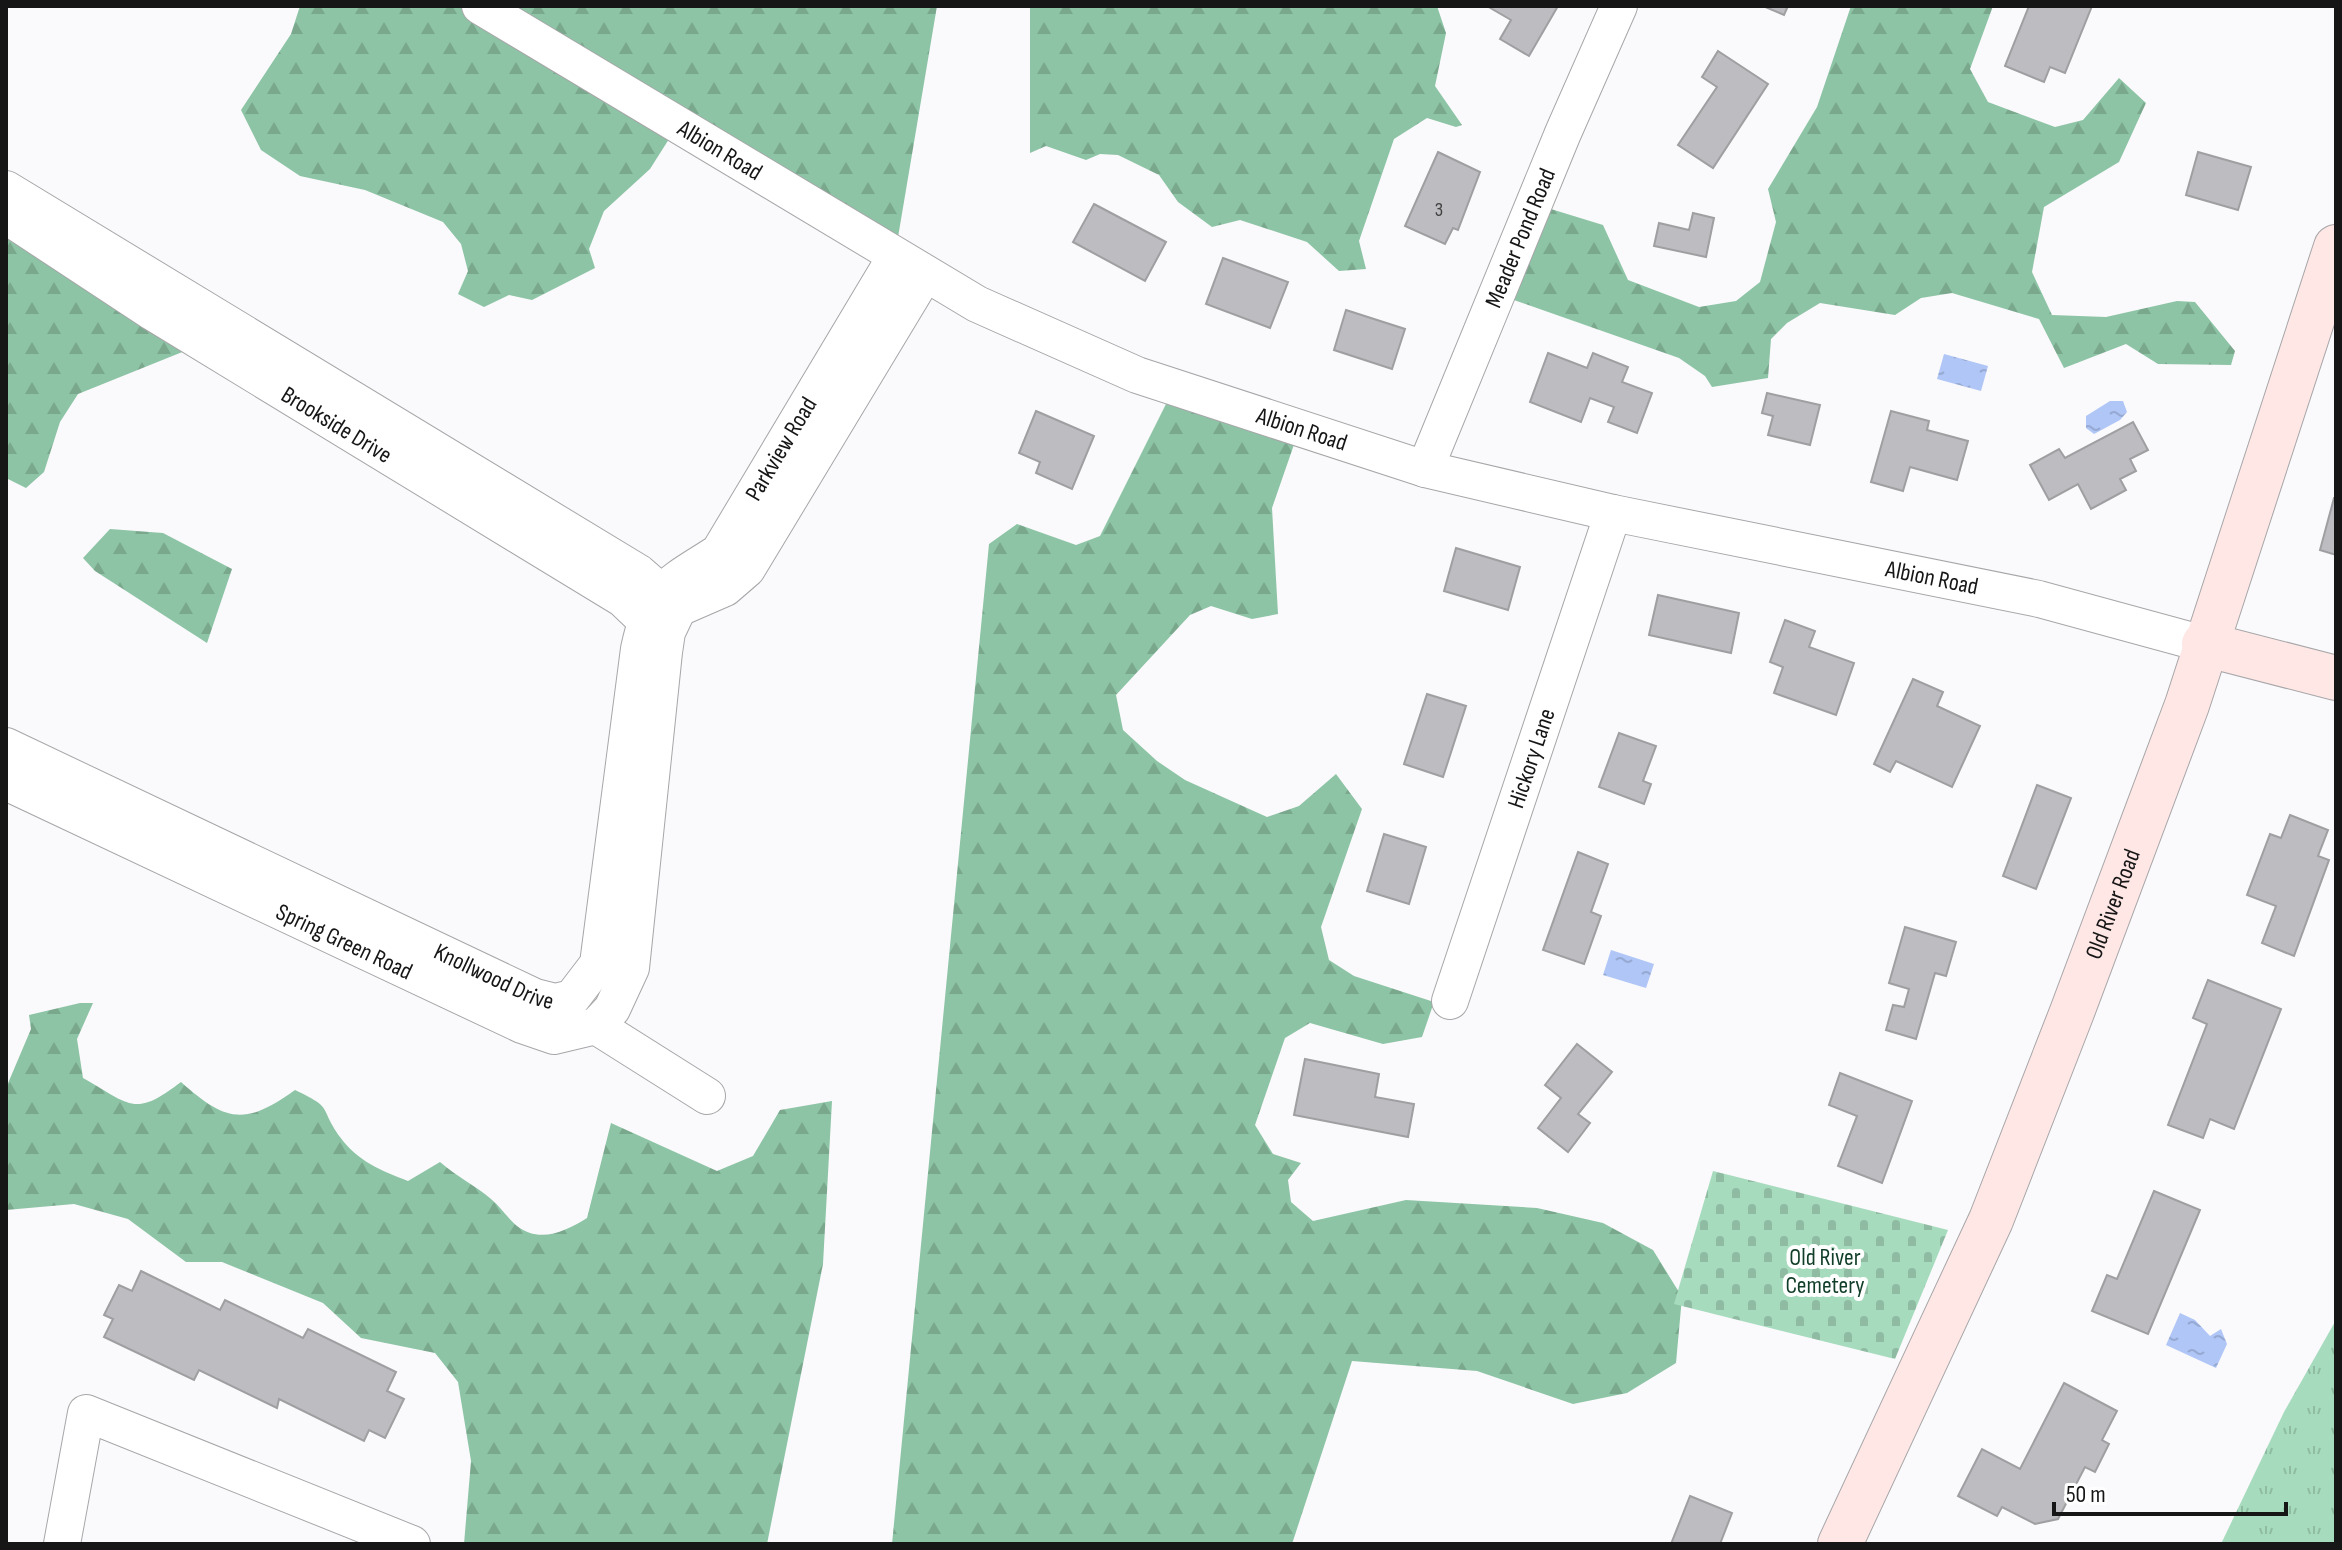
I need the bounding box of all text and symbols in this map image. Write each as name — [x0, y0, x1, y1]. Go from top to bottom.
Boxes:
street label: Albion Road — [671, 113, 767, 187]
street label: Meader Pond Road — [1479, 164, 1562, 312]
house number: 3 — [1435, 198, 1443, 222]
street label: Brookside Drive — [276, 380, 397, 470]
street label: Parkview Road — [739, 392, 823, 506]
street label: Albion Road — [1252, 401, 1351, 458]
street label: Albion Road — [1882, 554, 1981, 601]
street label: Hickory Lane — [1501, 705, 1562, 812]
street label: Old River Road — [2079, 845, 2147, 963]
street label: Spring Green Road — [271, 897, 417, 986]
street label: Knollwood Drive — [429, 937, 557, 1016]
park label: Old River Cemetery — [1785, 1243, 1865, 1300]
scale bar — [2054, 1466, 2286, 1516]
text: 50 m — [2066, 1480, 2106, 1509]

